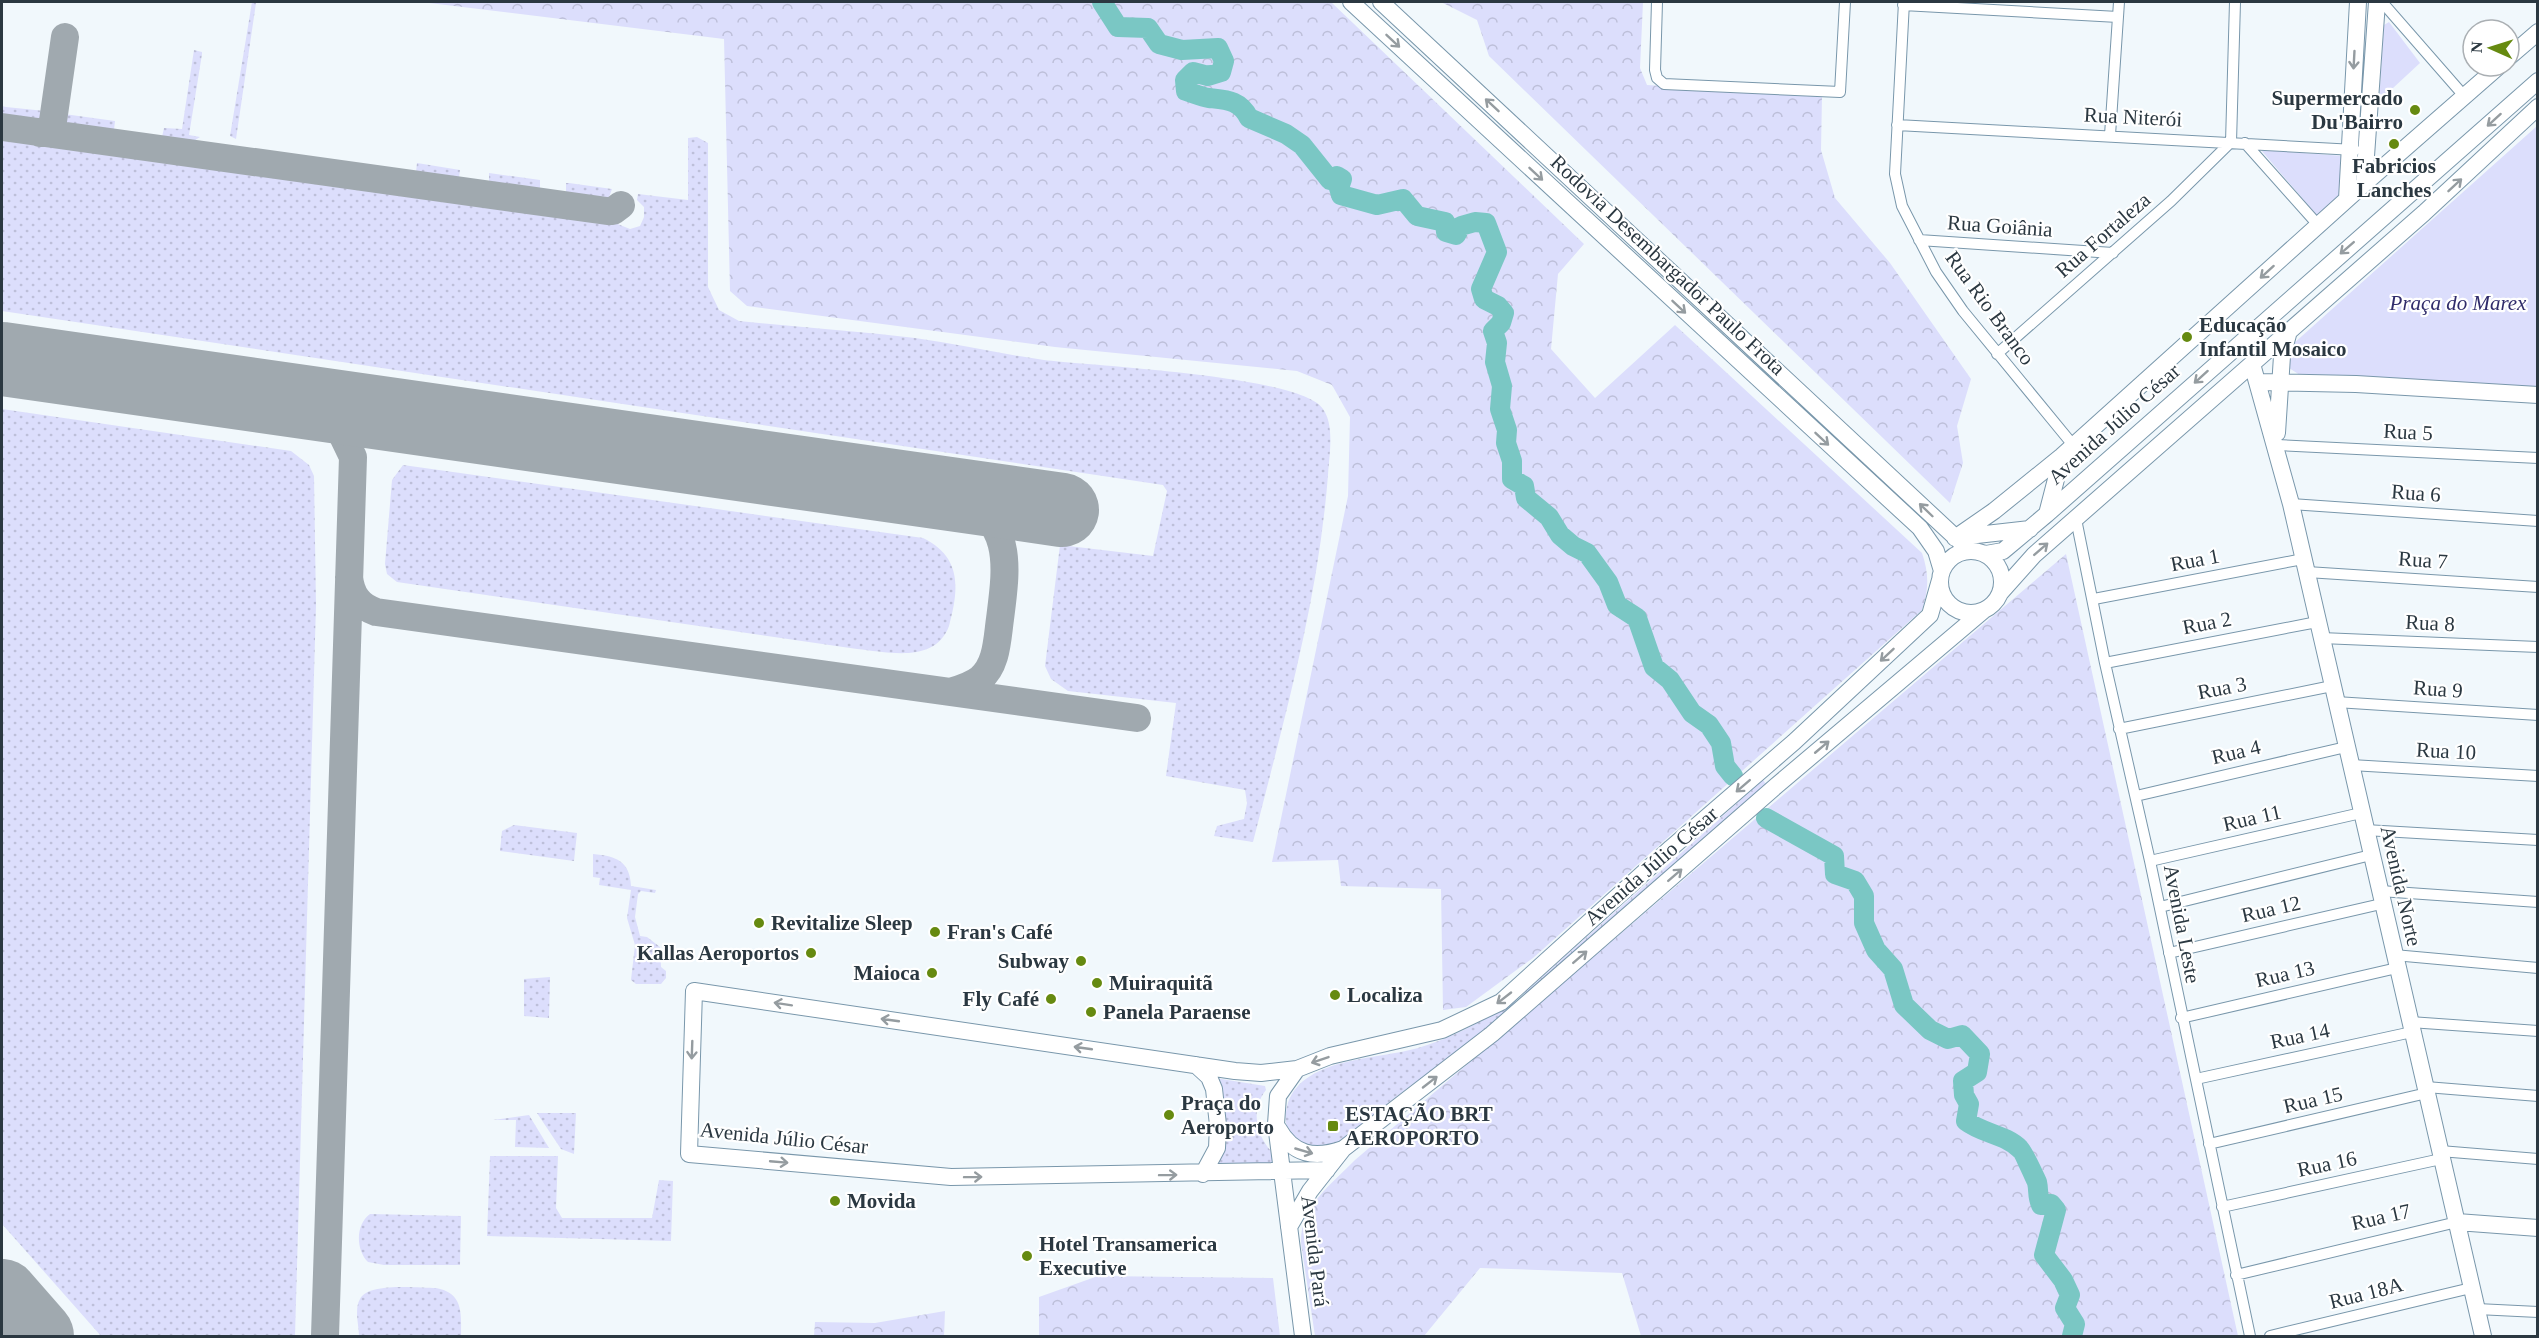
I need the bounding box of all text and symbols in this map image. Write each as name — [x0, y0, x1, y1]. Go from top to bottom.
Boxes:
north arrow — [2461, 18, 2521, 78]
one-way arrow — [1386, 34, 1401, 48]
text: N — [2468, 41, 2485, 53]
one-way arrow — [2349, 49, 2360, 69]
place label: Supermercado Du'Bairro — [2272, 86, 2403, 134]
one-way arrow — [1484, 98, 1499, 112]
street label: Rua Niterói — [2083, 102, 2183, 132]
marker: Supermercado Du'Bairro — [2408, 103, 2422, 117]
one-way arrow — [2487, 113, 2502, 127]
marker: Fabricios Lanches — [2387, 137, 2401, 151]
street label: Rodovia Desembargador Paulo Frota — [1546, 150, 1791, 381]
place label: Fabricios Lanches — [2352, 154, 2436, 202]
one-way arrow — [1529, 167, 1544, 181]
one-way arrow — [2447, 178, 2462, 192]
street label: Rua Fortaleza — [2051, 187, 2156, 283]
street label: Rua Goiânia — [1947, 210, 2054, 242]
one-way arrow — [2340, 241, 2355, 255]
street label: Rua Rio Branco — [1941, 246, 2039, 370]
one-way arrow — [2260, 265, 2275, 279]
park label: Praça do Marex — [2389, 291, 2527, 315]
one-way arrow — [1672, 299, 1687, 314]
place label: Educação Infantil Mosaico — [2199, 313, 2347, 361]
marker: Educação Infantil Mosaico — [2180, 330, 2194, 344]
street label: Avenida Júlio César — [2043, 359, 2185, 489]
one-way arrow — [2194, 370, 2209, 384]
street label: Rua 5 — [2383, 419, 2433, 445]
one-way arrow — [1815, 432, 1830, 446]
street label: Rua 6 — [2390, 479, 2442, 507]
one-way arrow — [1919, 502, 1934, 517]
one-way arrow — [2032, 543, 2048, 557]
street label: Rua 1 — [2168, 543, 2222, 577]
street label: Rua 7 — [2397, 546, 2449, 574]
street label: Rua 2 — [2180, 606, 2234, 640]
street label: Rua 8 — [2405, 610, 2455, 636]
one-way arrow — [1880, 648, 1895, 663]
street label: Rua 3 — [2195, 671, 2249, 705]
street label: Rua 9 — [2412, 675, 2464, 703]
street label: Rua 4 — [2209, 735, 2263, 769]
street label: Rua 10 — [2415, 737, 2477, 765]
one-way arrow — [1814, 741, 1830, 754]
one-way arrow — [1735, 780, 1751, 793]
street label: Rua 11 — [2220, 800, 2284, 836]
street label: Avenida Júlio César — [1579, 802, 1723, 930]
street label: Avenida Norte — [2376, 824, 2426, 948]
street label: Avenida Leste — [2159, 863, 2205, 985]
one-way arrow — [1667, 868, 1682, 882]
street label: Rua 12 — [2239, 891, 2303, 927]
place label: Revitalize Sleep — [771, 911, 913, 935]
marker: Revitalize Sleep — [752, 916, 766, 930]
place label: Fran's Café — [947, 920, 1053, 944]
marker: Fran's Café — [928, 925, 942, 939]
place label: Kallas Aeroportos — [637, 941, 799, 965]
marker: Kallas Aeroportos — [804, 946, 818, 960]
place label: Subway — [998, 949, 1070, 973]
one-way arrow — [1572, 950, 1587, 964]
marker: Subway — [1074, 954, 1088, 968]
street label: Rua 13 — [2253, 956, 2317, 992]
place label: Maioca — [854, 961, 920, 985]
marker: Maioca — [925, 966, 939, 980]
place label: Muiraquitã — [1109, 971, 1213, 995]
marker: Muiraquitã — [1090, 976, 1104, 990]
place label: Localiza — [1347, 983, 1423, 1007]
place label: Fly Café — [963, 987, 1039, 1011]
marker: Localiza — [1328, 988, 1342, 1002]
marker: Fly Café — [1044, 992, 1058, 1006]
one-way arrow — [1496, 992, 1512, 1005]
one-way arrow — [773, 999, 793, 1010]
place label: Panela Paraense — [1103, 1000, 1251, 1024]
marker: Panela Paraense — [1084, 1005, 1098, 1019]
one-way arrow — [881, 1014, 900, 1025]
street label: Rua 14 — [2268, 1018, 2332, 1054]
one-way arrow — [687, 1039, 698, 1059]
one-way arrow — [1074, 1043, 1093, 1054]
one-way arrow — [1311, 1055, 1330, 1066]
one-way arrow — [1422, 1075, 1438, 1088]
street label: Rua 15 — [2281, 1082, 2345, 1118]
place label: Praça do Aeroporto — [1181, 1091, 1274, 1139]
place label: ESTAÇÃO BRT AEROPORTO — [1345, 1102, 1493, 1150]
marker: Praça do Aeroporto — [1162, 1108, 1176, 1122]
street label: Avenida Júlio César — [699, 1117, 869, 1159]
marker: ESTAÇÃO BRT AEROPORTO — [1326, 1119, 1340, 1133]
one-way arrow — [1294, 1146, 1313, 1157]
street label: Rua 16 — [2295, 1146, 2359, 1182]
one-way arrow — [769, 1156, 789, 1167]
one-way arrow — [1158, 1169, 1178, 1180]
one-way arrow — [963, 1171, 983, 1183]
place label: Movida — [847, 1189, 916, 1213]
marker: Movida — [828, 1194, 842, 1208]
street label: Avenida Pará — [1296, 1194, 1334, 1309]
street label: Rua 17 — [2349, 1199, 2413, 1235]
place label: Hotel Transamerica Executive — [1039, 1232, 1218, 1280]
marker: Hotel Transamerica Executive — [1020, 1249, 1034, 1263]
street label: Rua 18A — [2327, 1272, 2406, 1314]

